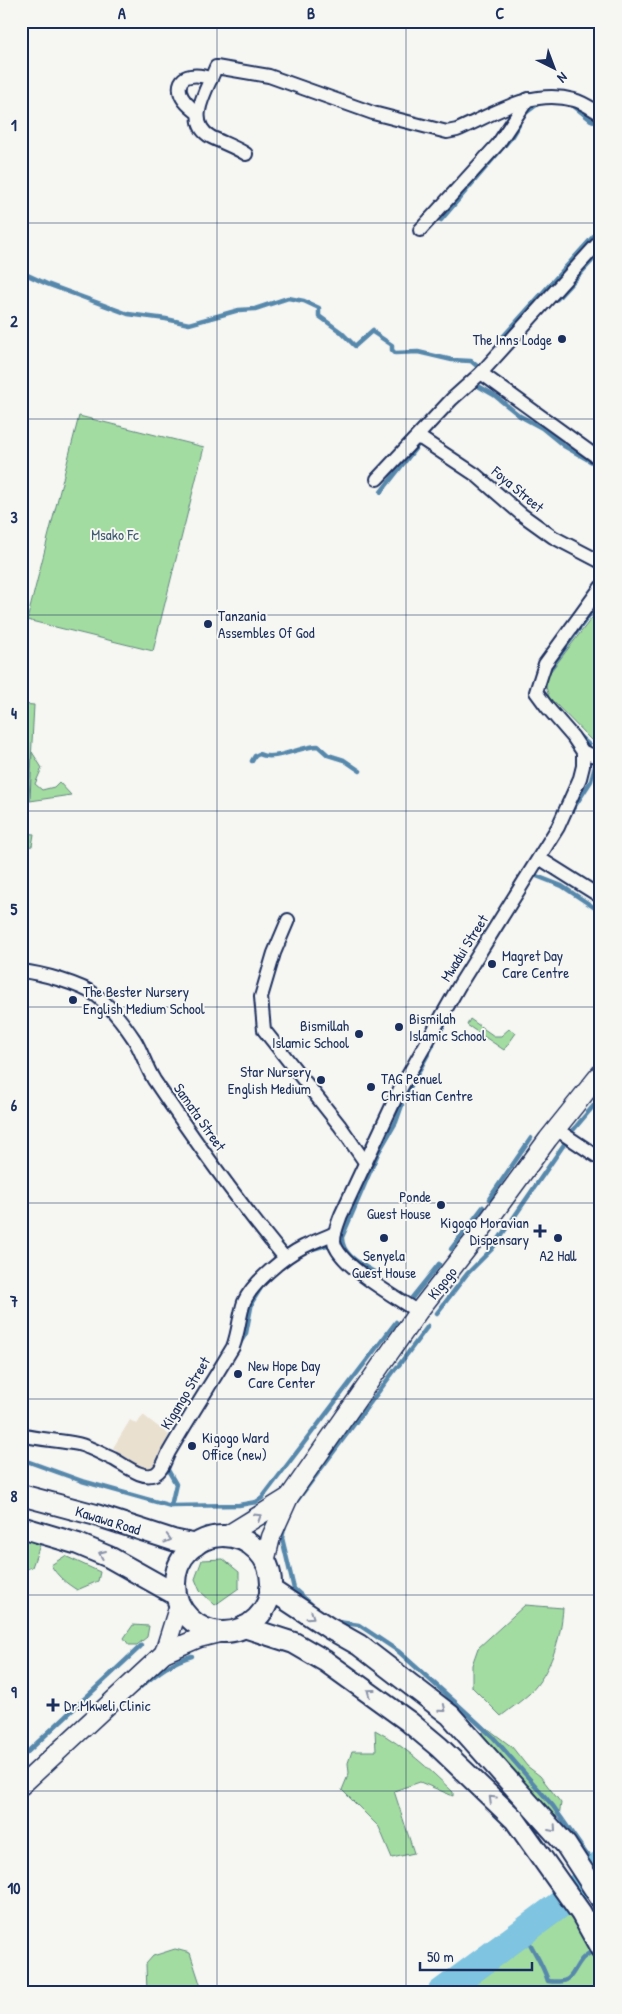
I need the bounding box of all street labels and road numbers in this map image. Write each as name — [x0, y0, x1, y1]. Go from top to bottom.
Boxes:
street label: Foya Street — [487, 460, 549, 518]
street label: Mwadui Street — [435, 910, 493, 986]
street label: Samata Street — [169, 1079, 232, 1156]
street label: Kigogo — [422, 1262, 462, 1304]
street label: Kigango Street — [155, 1352, 215, 1433]
street label: Kawawa Road — [73, 1500, 143, 1540]

